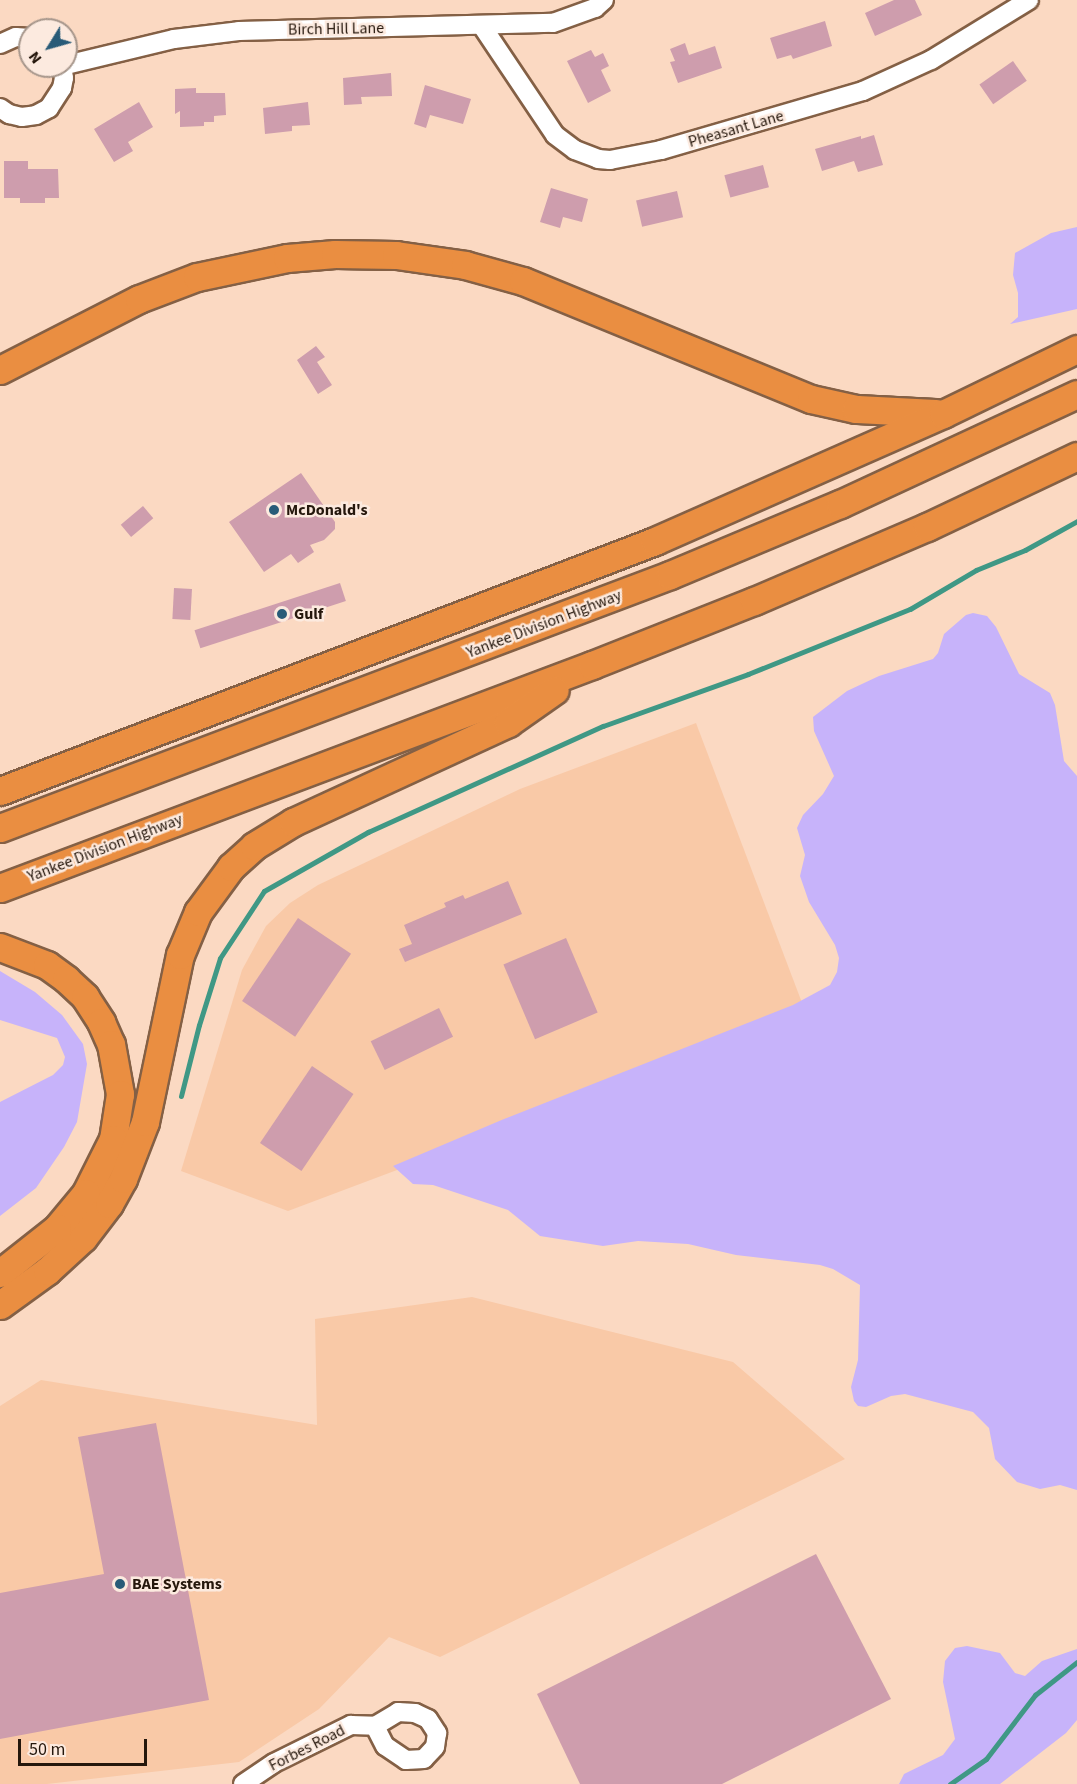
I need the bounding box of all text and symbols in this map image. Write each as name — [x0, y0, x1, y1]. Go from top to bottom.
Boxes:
north arrow — [18, 18, 78, 78]
street label: Birch Hill Lane — [288, 19, 384, 39]
text: N — [23, 47, 47, 69]
street label: Pheasant Lane — [686, 106, 786, 152]
place label: McDonald's — [286, 500, 368, 520]
marker: McDonald's — [267, 503, 281, 517]
street label: Yankee Division Highway — [464, 586, 624, 662]
place label: Gulf — [294, 604, 323, 624]
marker: Gulf — [275, 607, 289, 621]
street label: Yankee Division Highway — [25, 810, 185, 886]
place label: BAE Systems — [132, 1574, 222, 1594]
marker: BAE Systems — [113, 1577, 127, 1591]
street label: Forbes Road — [266, 1721, 348, 1775]
scale bar — [21, 1727, 150, 1765]
text: 50 m — [29, 1737, 65, 1762]

